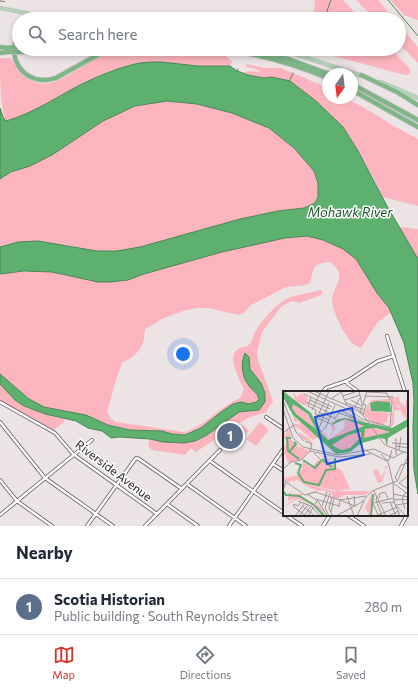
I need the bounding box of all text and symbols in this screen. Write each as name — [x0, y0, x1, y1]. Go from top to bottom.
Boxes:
search box — [12, 12, 406, 56]
icon: search — [26, 23, 48, 45]
text: Search here — [58, 25, 137, 43]
north arrow — [322, 68, 358, 104]
water label: Mohawk River — [308, 204, 393, 220]
your location — [173, 344, 193, 364]
inset map — [283, 391, 408, 516]
pin: 1 — [217, 421, 243, 451]
street label: Riverside Avenue — [73, 437, 155, 503]
text: Nearby — [16, 542, 73, 563]
text: Scotia Historian — [54, 590, 165, 608]
text: 1 — [26, 599, 32, 615]
text: 280 m — [365, 599, 402, 615]
text: Public building · South Reynolds Street — [54, 608, 278, 624]
tab: Map — [52, 644, 75, 681]
tab: Directions — [180, 644, 231, 681]
tab: Saved — [336, 644, 366, 681]

